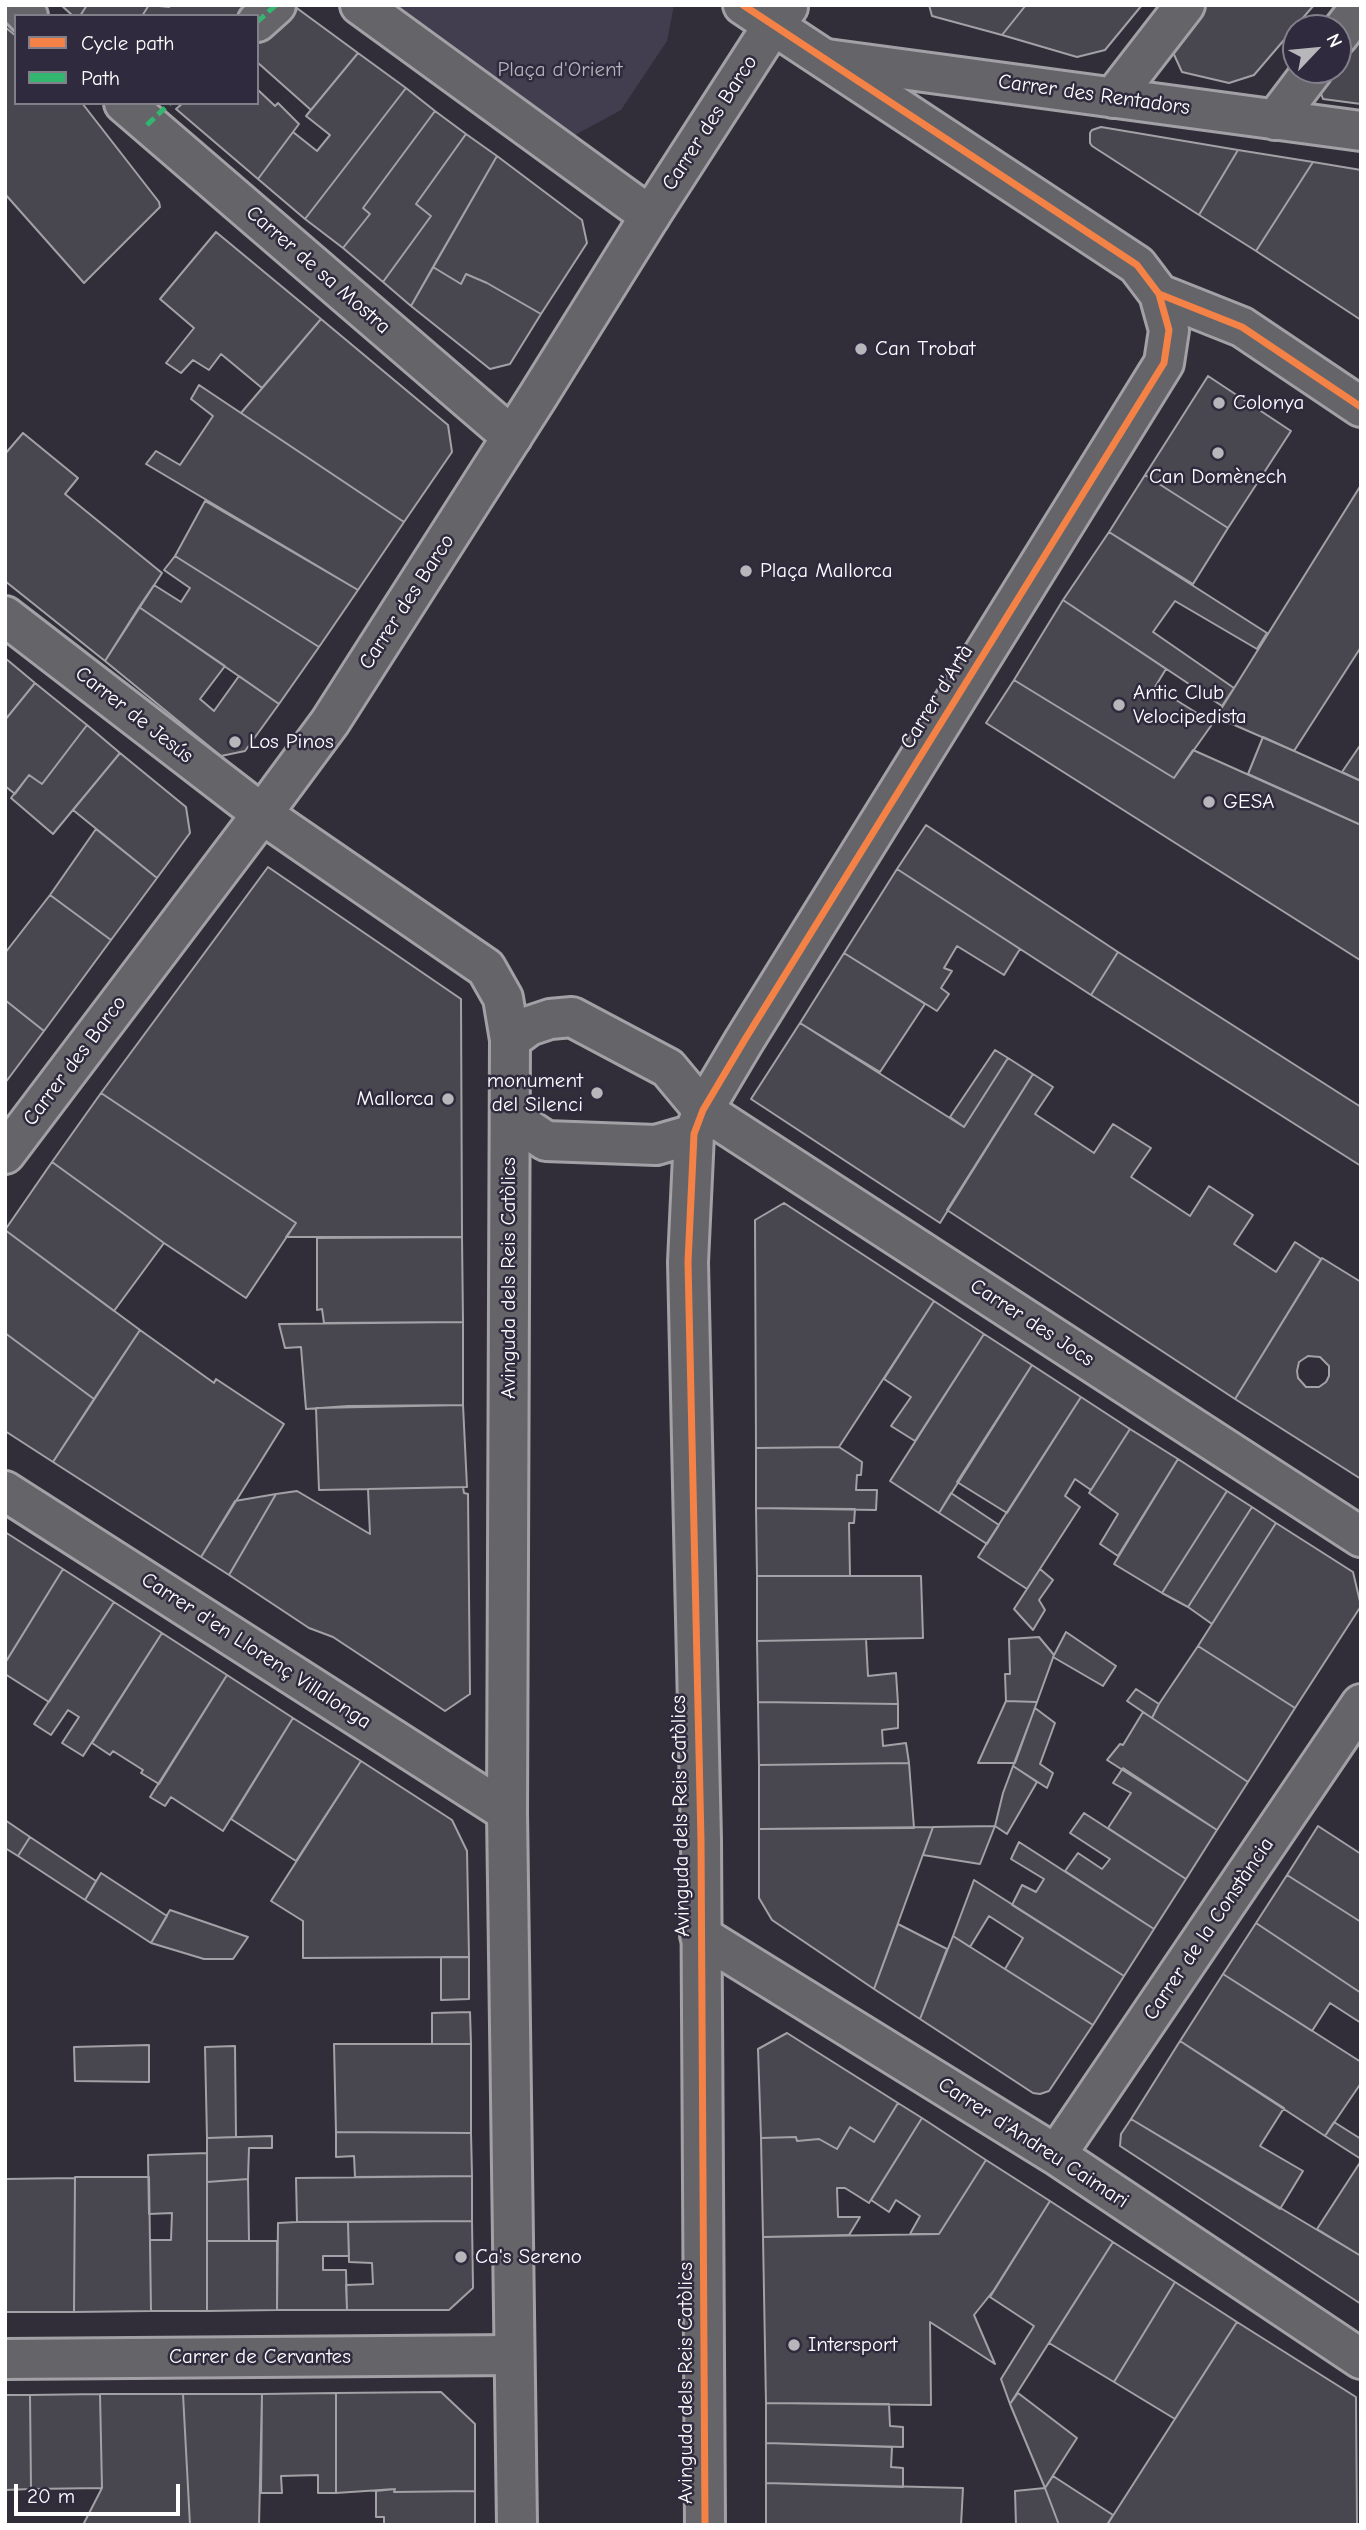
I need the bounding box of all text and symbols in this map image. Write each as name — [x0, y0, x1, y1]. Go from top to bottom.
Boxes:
legend — [14, 14, 259, 105]
north arrow — [1282, 14, 1352, 84]
text: N — [1321, 30, 1347, 51]
text: Cycle path — [81, 31, 174, 55]
street label: Carrer des Barco — [657, 51, 763, 195]
park label: Plaça d'Orient — [497, 57, 623, 83]
text: Path — [81, 66, 120, 90]
street label: Carrer des Rentadors — [997, 69, 1191, 121]
street label: Carrer de sa Mostra — [241, 200, 395, 340]
place label: Can Trobat — [875, 336, 975, 362]
marker: Can Trobat — [853, 341, 869, 357]
place label: Colonya — [1233, 390, 1304, 416]
marker: Colonya — [1211, 395, 1227, 411]
marker: Can Domènech — [1210, 445, 1226, 461]
place label: Can Domènech — [1149, 464, 1287, 490]
street label: Carrer des Barco — [354, 530, 460, 674]
place label: Plaça Mallorca — [760, 558, 893, 584]
marker: Plaça Mallorca — [738, 563, 754, 579]
street label: Carrer d'Artà — [895, 640, 979, 754]
street label: Carrer de Jesús — [70, 661, 198, 769]
place label: Antic Club Velocipedista — [1133, 680, 1247, 730]
marker: Antic Club Velocipedista — [1111, 697, 1127, 713]
place label: Los Pinos — [249, 729, 334, 755]
marker: Los Pinos — [227, 734, 243, 750]
place label: GESA — [1223, 789, 1274, 815]
marker: GESA — [1201, 794, 1217, 810]
street label: Carrer des Barco — [18, 991, 132, 1131]
place label: monument del Silenci — [487, 1068, 583, 1118]
marker: monument del Silenci — [589, 1085, 605, 1101]
place label: Mallorca — [357, 1086, 434, 1112]
marker: Mallorca — [440, 1091, 456, 1107]
street label: Avinguda dels Reis Catòlics — [496, 1157, 522, 1399]
street label: Carrer des Jocs — [965, 1274, 1099, 1372]
street label: Carrer d'en Llorenç Villalonga — [136, 1567, 376, 1735]
street label: Avinguda dels Reis Catòlics — [666, 1695, 696, 1937]
street label: Carrer de la Constància — [1138, 1833, 1280, 2025]
street label: Carrer d'Andreu Caimari — [933, 2072, 1133, 2214]
place label: Ca's Sereno — [475, 2244, 582, 2270]
marker: Ca's Sereno — [453, 2249, 469, 2265]
street label: Avinguda dels Reis Catòlics — [673, 2262, 699, 2504]
place label: Intersport — [808, 2332, 897, 2358]
marker: Intersport — [786, 2337, 802, 2353]
street label: Carrer de Cervantes — [169, 2344, 351, 2370]
scale bar — [18, 2470, 184, 2514]
text: 20 m — [27, 2484, 75, 2508]

